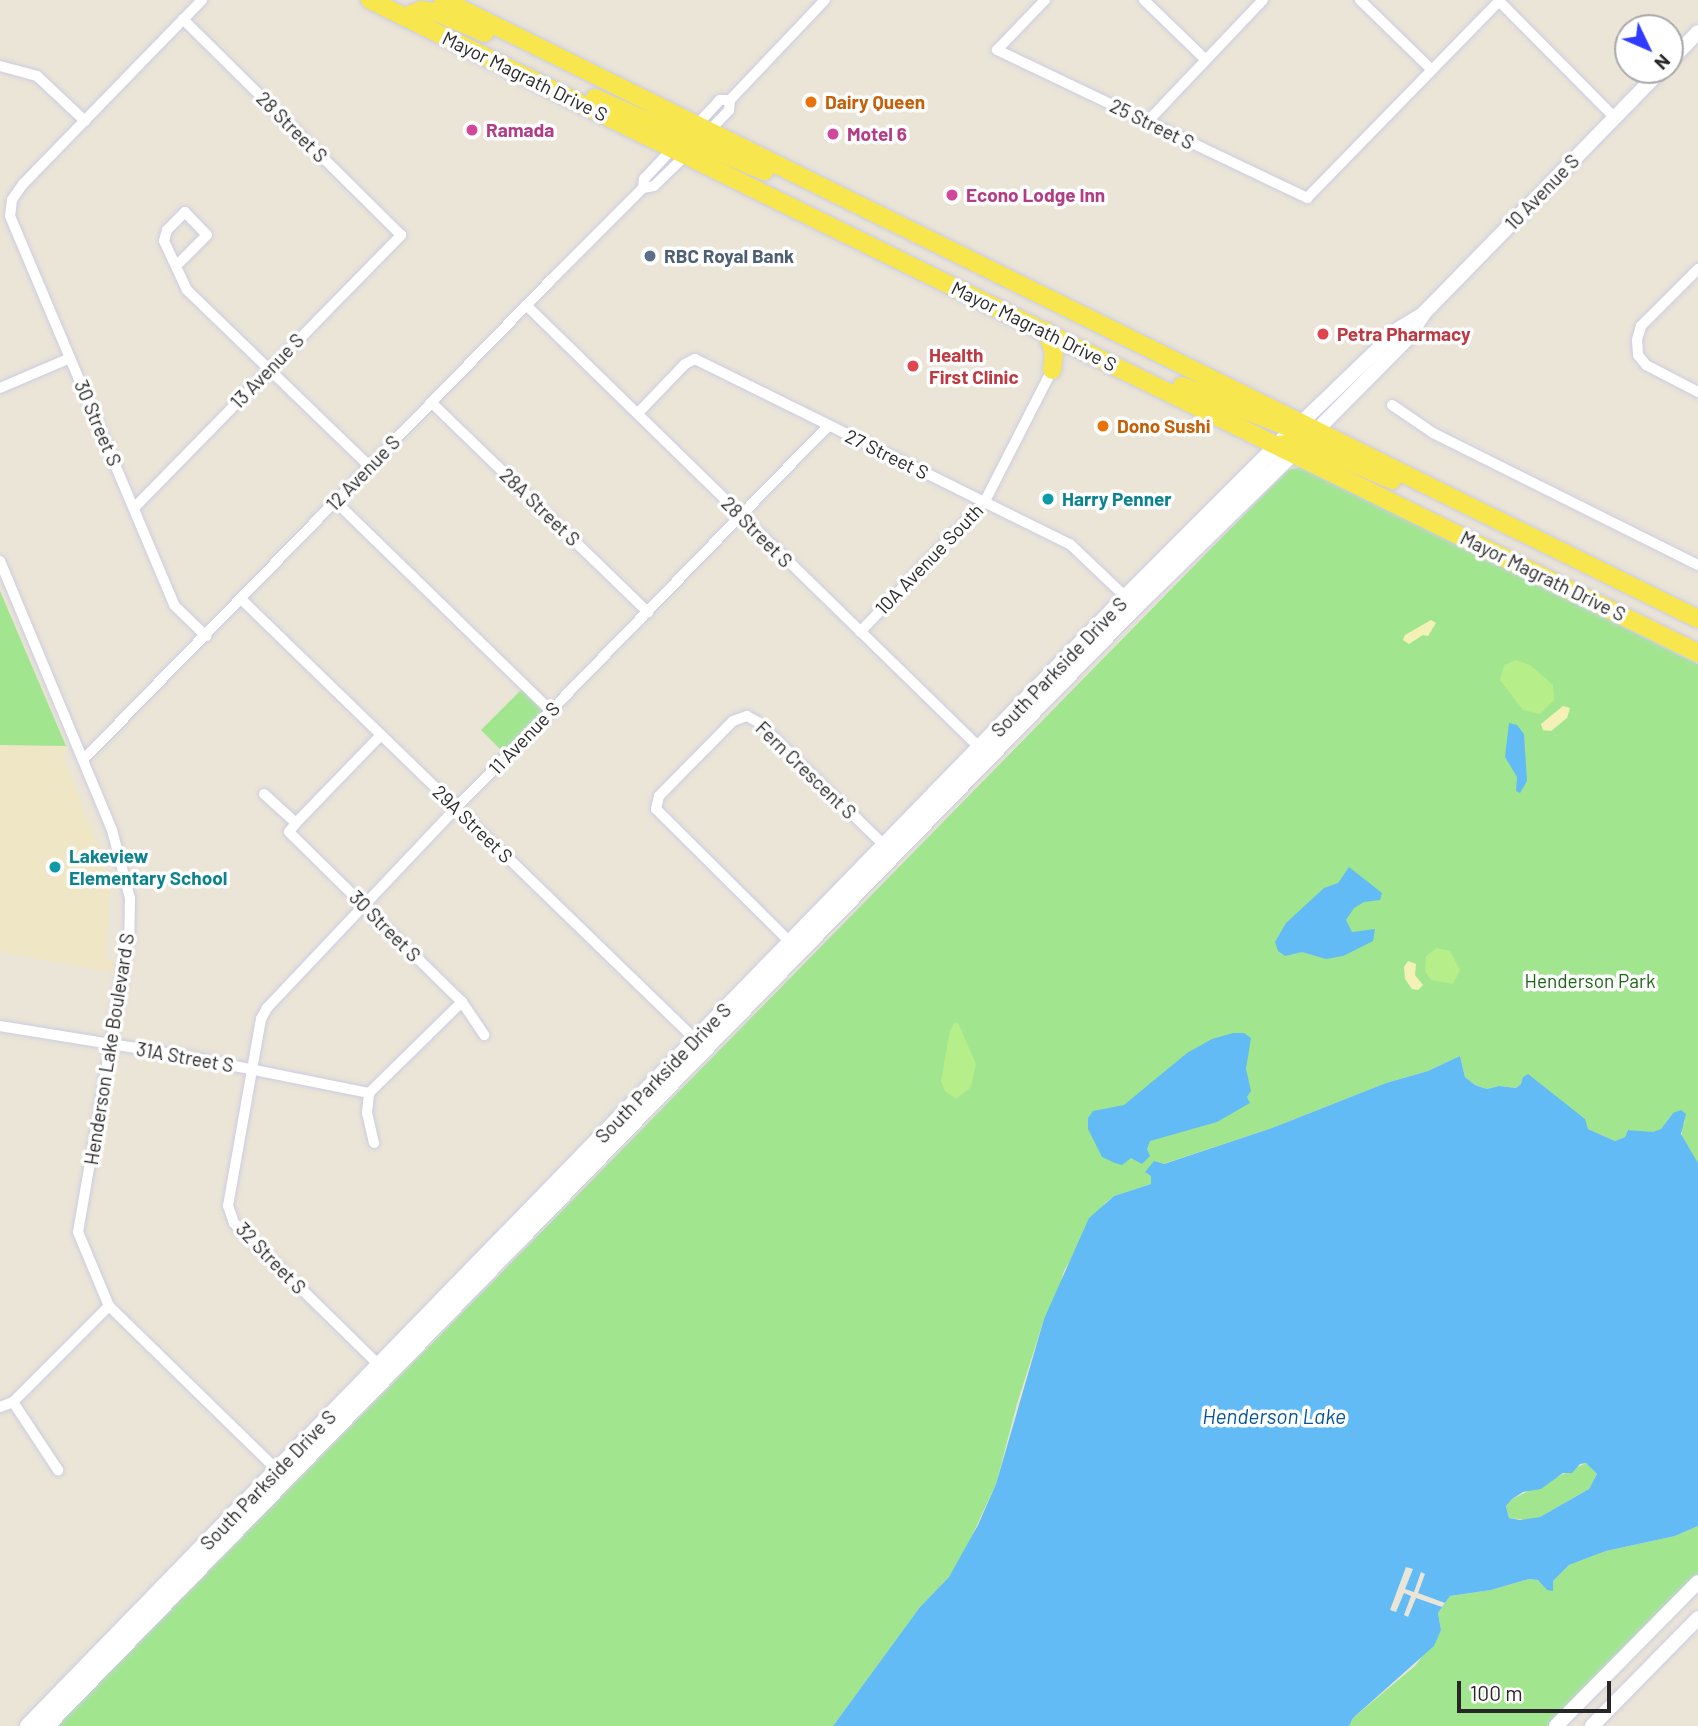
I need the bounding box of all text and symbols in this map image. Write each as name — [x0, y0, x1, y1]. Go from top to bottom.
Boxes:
north arrow — [1614, 14, 1684, 84]
street label: Mayor Magrath Drive S — [439, 26, 611, 126]
text: N — [1650, 50, 1676, 75]
street label: 28 Street S — [252, 87, 332, 167]
place label: Dairy Queen — [825, 91, 925, 113]
marker: Dairy Queen — [803, 94, 819, 110]
street label: 25 Street S — [1106, 94, 1198, 154]
place label: Ramada — [486, 119, 554, 141]
marker: Ramada — [464, 122, 480, 138]
place label: Motel 6 — [847, 123, 907, 145]
marker: Motel 6 — [825, 126, 841, 142]
street label: 10 Avenue S — [1500, 149, 1584, 235]
place label: Econo Lodge Inn — [966, 184, 1105, 206]
marker: Econo Lodge Inn — [944, 187, 960, 203]
place label: RBC Royal Bank — [664, 245, 794, 267]
marker: RBC Royal Bank — [642, 248, 658, 264]
street label: Mayor Magrath Drive S — [948, 276, 1120, 376]
place label: Petra Pharmacy — [1337, 323, 1471, 345]
marker: Petra Pharmacy — [1315, 326, 1331, 342]
street label: 13 Avenue S — [226, 329, 308, 413]
place label: Health First Clinic — [929, 344, 1019, 388]
marker: Health First Clinic — [903, 356, 923, 376]
street label: 30 Street S — [70, 377, 126, 469]
place label: Dono Sushi — [1117, 415, 1210, 437]
marker: Dono Sushi — [1095, 418, 1111, 434]
street label: 27 Street S — [842, 424, 932, 484]
street label: 12 Avenue S — [321, 431, 405, 515]
street label: 28A Street S — [495, 463, 585, 551]
place label: Harry Penner — [1062, 488, 1172, 510]
marker: Harry Penner — [1040, 491, 1056, 507]
street label: 28 Street S — [717, 492, 797, 572]
street label: 10A Avenue South — [870, 499, 988, 619]
street label: Mayor Magrath Drive S — [1457, 526, 1629, 626]
street label: South Parkside Drive S — [986, 592, 1132, 742]
street label: 11 Avenue S — [484, 697, 564, 779]
street label: Fern Crescent S — [751, 716, 861, 824]
street label: 29A Street S — [428, 780, 518, 868]
place label: Lakeview Elementary School — [69, 845, 227, 889]
marker: Lakeview Elementary School — [47, 859, 63, 875]
street label: 30 Street S — [345, 886, 425, 966]
street label: Henderson Lake Boulevard S — [79, 931, 139, 1167]
park label: Henderson Park — [1525, 970, 1655, 992]
street label: South Parkside Drive S — [590, 998, 736, 1148]
street label: 31A Street S — [135, 1037, 235, 1077]
street label: 32 Street S — [231, 1218, 311, 1298]
water label: Henderson Lake — [1202, 1403, 1346, 1429]
street label: South Parkside Drive S — [195, 1405, 341, 1555]
scale bar — [1460, 1666, 1614, 1710]
text: 100 m — [1470, 1680, 1523, 1705]

